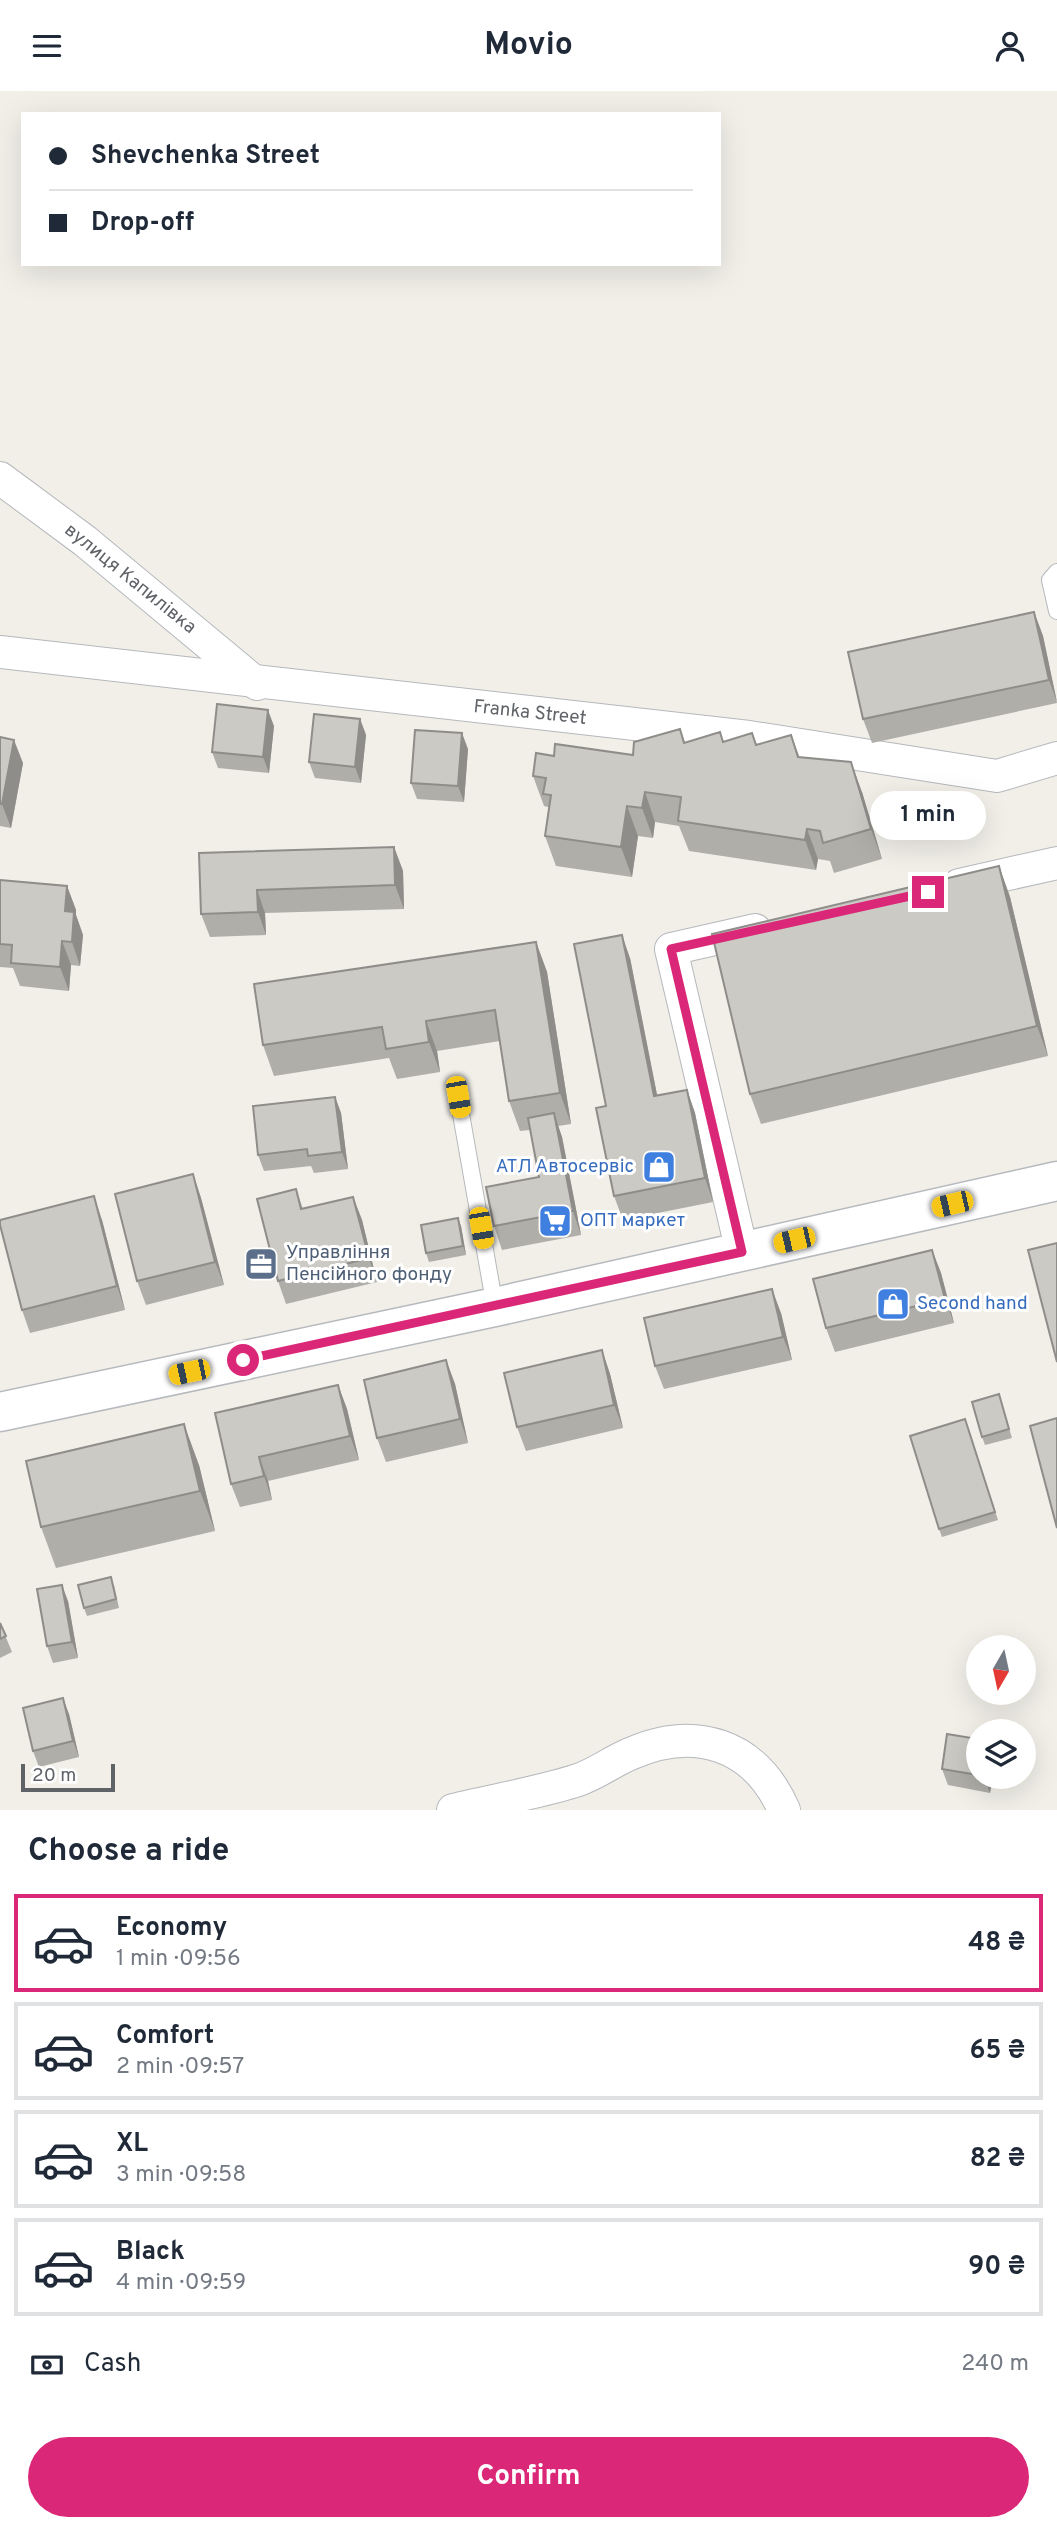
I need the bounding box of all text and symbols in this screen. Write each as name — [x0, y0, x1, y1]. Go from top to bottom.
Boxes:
text: Movio — [484, 26, 573, 66]
icon: menu — [28, 27, 66, 65]
icon: person — [991, 27, 1029, 65]
text: Shevchenka Street — [91, 140, 320, 173]
text: Drop-off — [91, 207, 194, 240]
street label: вулиця Капилівка — [59, 518, 201, 640]
street label: Franka Street — [472, 695, 588, 731]
callout: 1 min — [870, 791, 986, 839]
text: 1 min — [900, 801, 956, 830]
route end — [912, 876, 944, 908]
car — [445, 1074, 472, 1120]
shop icon: АТЛ Автосервіс — [640, 1148, 678, 1186]
place label: АТЛ Автосервіс — [496, 1155, 634, 1179]
car — [930, 1189, 975, 1219]
supermarket icon: ОПТ маркет — [536, 1202, 574, 1240]
car — [468, 1205, 495, 1251]
place label: ОПТ маркет — [580, 1209, 686, 1233]
car — [772, 1225, 817, 1255]
place label: Управління Пенсійного фонду — [286, 1241, 452, 1287]
office icon: Управління Пенсійного фонду — [242, 1245, 280, 1283]
shop icon: Second hand — [874, 1285, 912, 1323]
place label: Second hand — [917, 1292, 1028, 1316]
route start — [227, 1344, 259, 1376]
car — [167, 1357, 212, 1387]
north arrow — [966, 1635, 1036, 1705]
map controls — [966, 1635, 1036, 1789]
button: layers — [966, 1719, 1036, 1789]
scale bar — [21, 1761, 116, 1793]
text: 20 m — [32, 1764, 76, 1788]
text: Choose a ride — [28, 1832, 229, 1872]
icon: car — [32, 1912, 95, 1975]
text: Economy — [116, 1912, 227, 1945]
text: 48 ₴ — [968, 1927, 1025, 1960]
text: 1 min · 09:56 — [116, 1945, 241, 1974]
icon: car — [32, 2020, 95, 2083]
text: Comfort — [116, 2020, 214, 2053]
text: 65 ₴ — [970, 2035, 1025, 2068]
text: 2 min · 09:57 — [116, 2053, 244, 2082]
icon: car — [32, 2128, 95, 2191]
text: XL — [116, 2128, 148, 2161]
text: 82 ₴ — [970, 2143, 1025, 2176]
text: 3 min · 09:58 — [116, 2161, 246, 2190]
icon: car — [32, 2236, 95, 2299]
text: Black — [116, 2236, 185, 2269]
text: 90 ₴ — [968, 2251, 1025, 2284]
text: 4 min · 09:59 — [116, 2269, 246, 2298]
icon: cash — [28, 2346, 66, 2384]
text: Cash — [84, 2348, 141, 2381]
text: 240 m — [961, 2350, 1029, 2379]
button: Confirm — [28, 2437, 1029, 2517]

